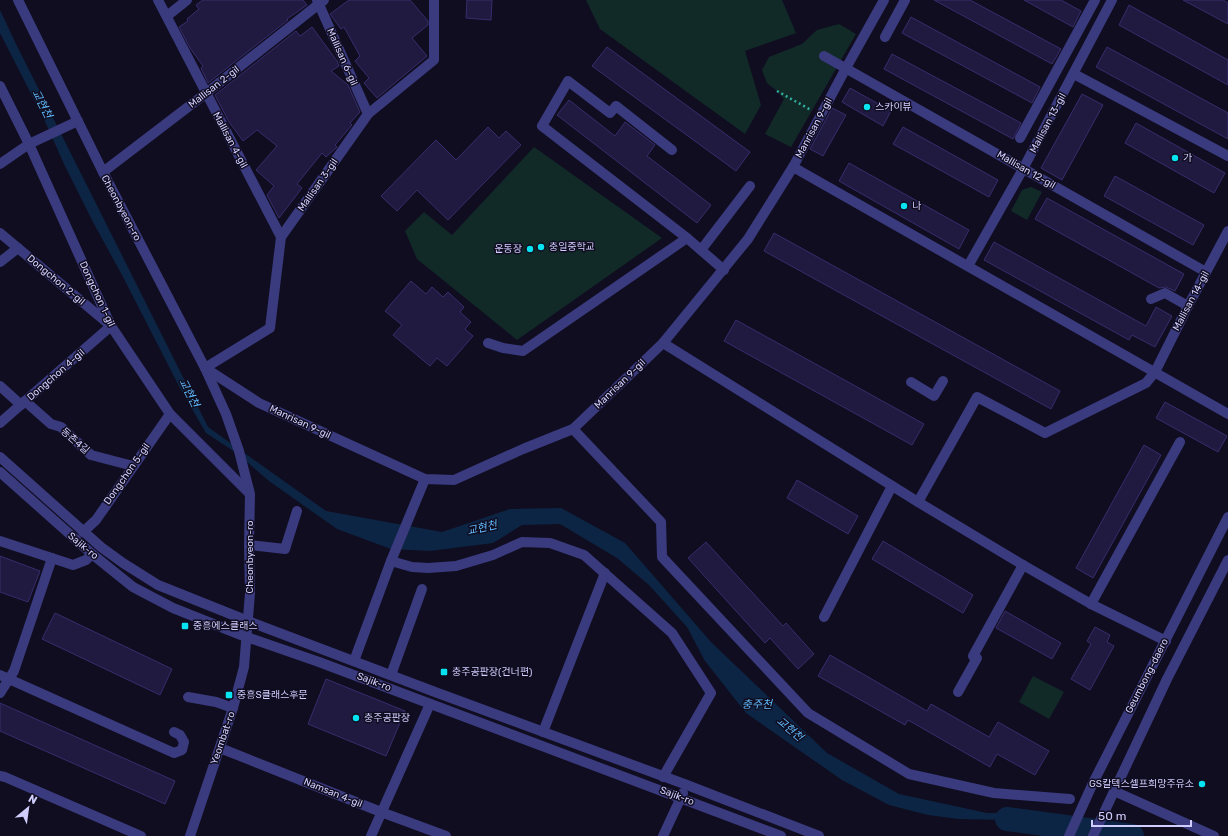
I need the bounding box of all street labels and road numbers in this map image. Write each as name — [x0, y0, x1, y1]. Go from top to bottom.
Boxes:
street label: Mallisan 6-gil — [324, 26, 360, 88]
street label: Mallisan 2-gil — [186, 63, 242, 111]
street label: Mallisan 13-gil — [1027, 91, 1069, 155]
street label: Manrisan 9-gil — [793, 96, 835, 160]
street label: Mallisan 4-gil — [210, 110, 250, 170]
street label: Mallisan 12-gil — [995, 148, 1057, 192]
street label: Mallisan 3-gil — [295, 156, 341, 214]
street label: Cheonbyeon-ro — [99, 173, 144, 243]
street label: Dongchon 2-gil — [25, 252, 87, 308]
street label: Dongchon 1-gil — [77, 260, 117, 328]
street label: Mallisan 14-gil — [1170, 269, 1212, 333]
street label: Dongchon 4-gil — [25, 347, 87, 403]
street label: Manrisan 9-gil — [592, 357, 648, 411]
street label: Manrisan 9-gil — [267, 403, 333, 441]
street label: 동촌4길 — [58, 425, 92, 457]
street label: Dongchon 5-gil — [101, 441, 153, 507]
street label: Cheonbyeon-ro — [244, 520, 256, 593]
street label: Sajik-ro — [65, 530, 101, 562]
street label: Geumbong-daero — [1123, 636, 1171, 715]
street label: Sajik-ro — [355, 670, 393, 694]
street label: Yeombat-ro — [208, 710, 238, 766]
street label: Namsan 4-gil — [302, 776, 364, 810]
street label: Sajik-ro — [658, 784, 696, 808]

